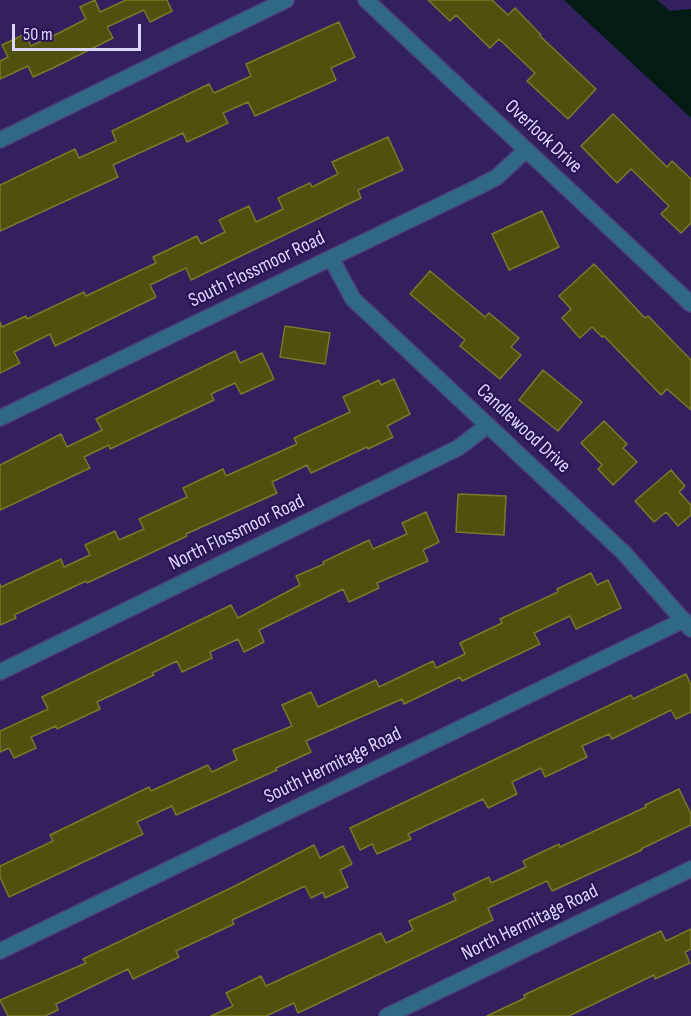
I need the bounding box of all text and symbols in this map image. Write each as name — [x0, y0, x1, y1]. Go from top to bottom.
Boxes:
scale bar — [15, 12, 144, 50]
text: 50 m — [23, 24, 53, 45]
street label: Overlook Drive — [499, 95, 587, 179]
street label: South Flossmoor Road — [185, 227, 329, 313]
street label: Candlewood Drive — [471, 379, 575, 479]
street label: North Flossmoor Road — [165, 490, 309, 576]
street label: South Hermitage Road — [260, 722, 406, 810]
street label: North Hermitage Road — [458, 880, 602, 966]

